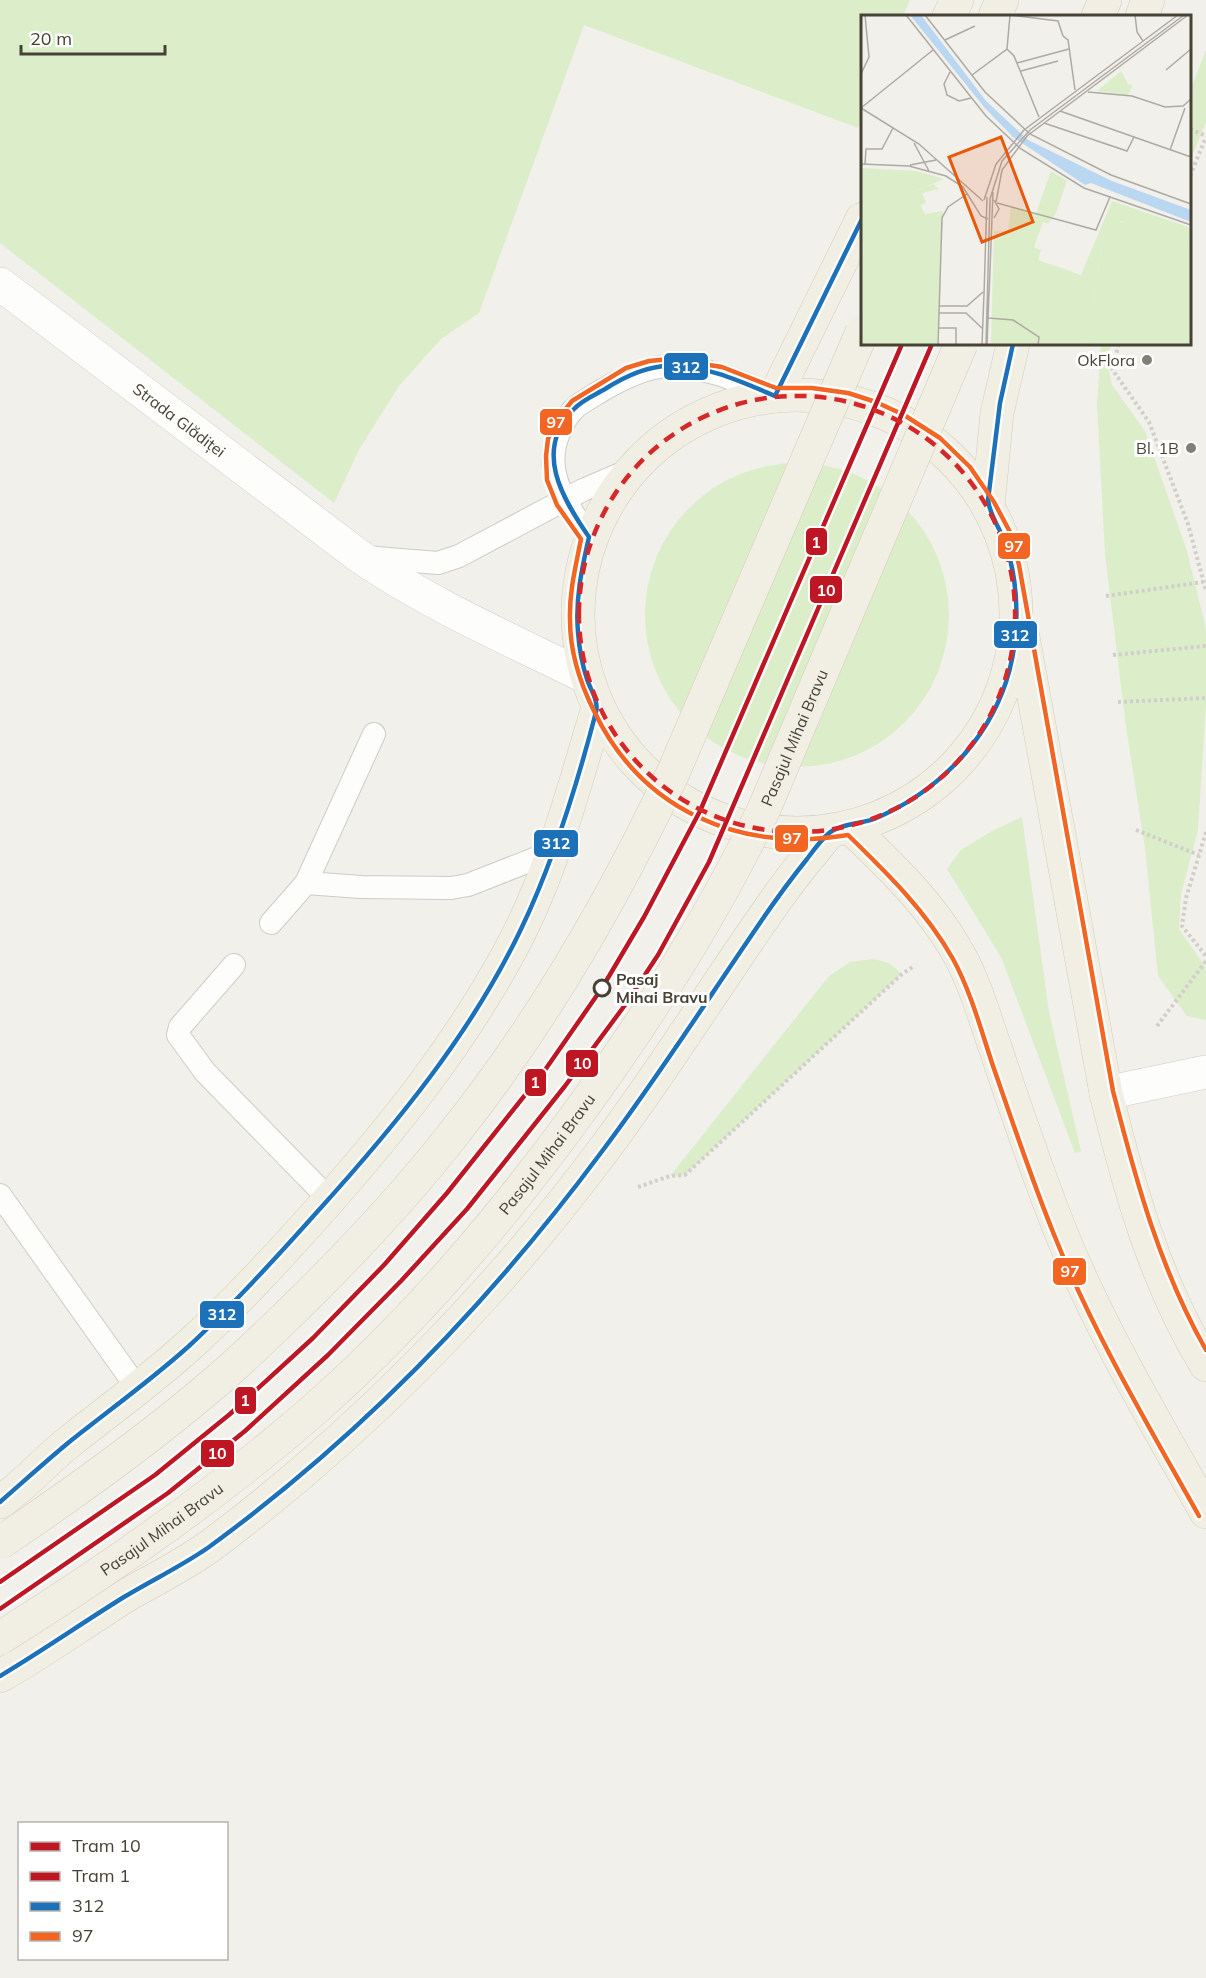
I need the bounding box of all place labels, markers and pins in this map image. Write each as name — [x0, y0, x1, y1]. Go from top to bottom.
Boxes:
place label: OkFlora — [1077, 350, 1135, 370]
marker: OkFlora — [1140, 353, 1154, 367]
place label: Bl. 1B — [1136, 438, 1179, 458]
marker: Bl. 1B — [1184, 441, 1198, 455]
place label: Pasaj Mihai Bravu — [616, 969, 708, 1007]
marker: Pasaj Mihai Bravu — [593, 979, 611, 997]

